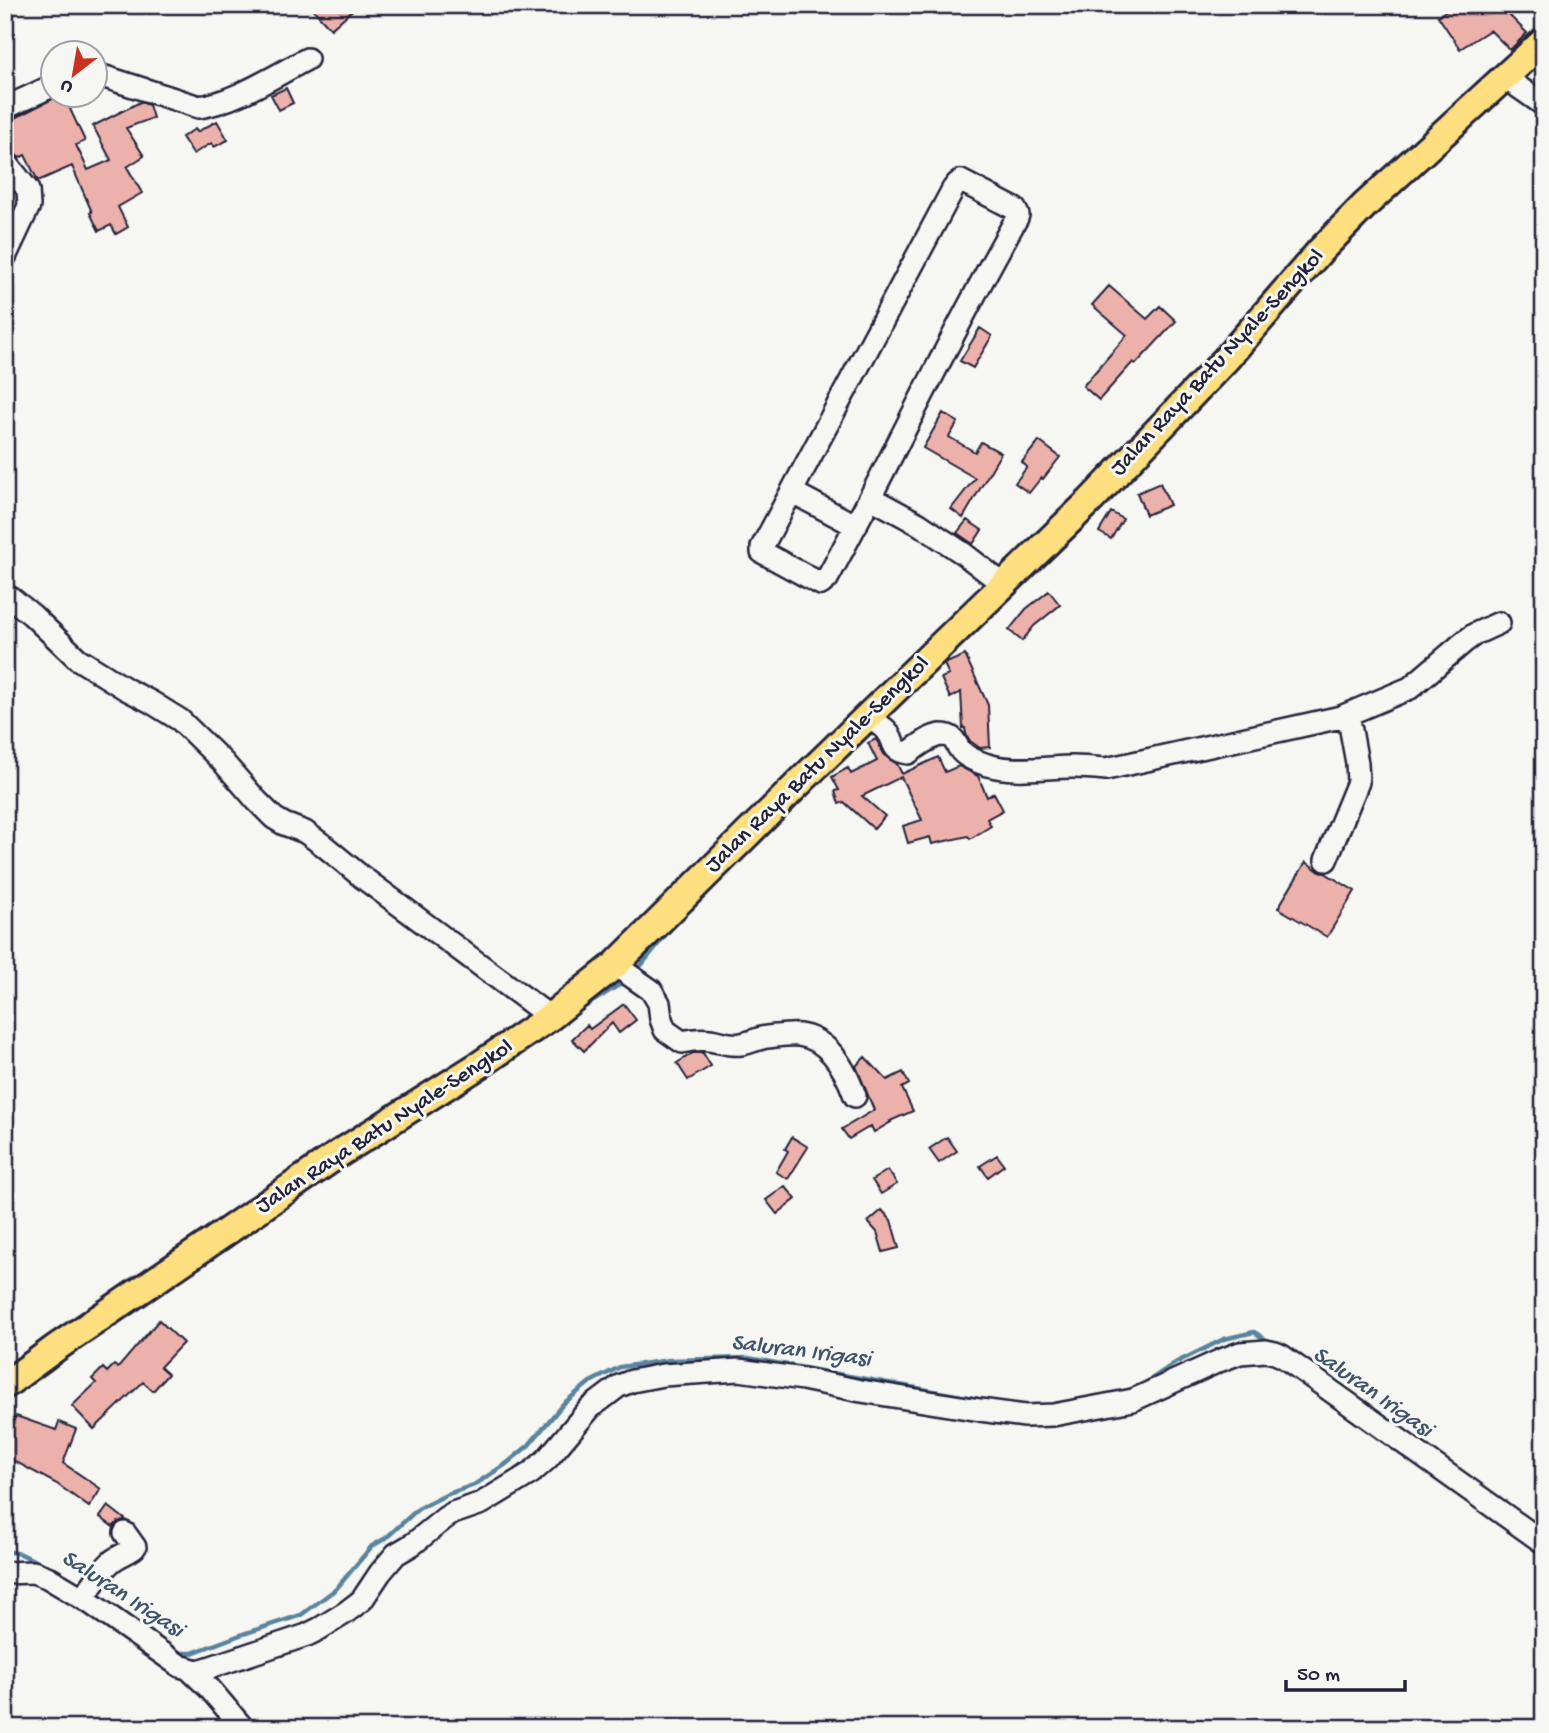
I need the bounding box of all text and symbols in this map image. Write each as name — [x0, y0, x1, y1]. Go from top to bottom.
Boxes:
north arrow — [38, 38, 108, 108]
text: U — [56, 73, 78, 98]
street label: Jalan Raya Batu Nyale-Sengkol — [1106, 244, 1330, 482]
street label: Jalan Raya Batu Nyale-Sengkol — [700, 651, 936, 879]
street label: Jalan Raya Batu Nyale-Sengkol — [252, 1034, 518, 1220]
water label: Saluran Irigasi — [730, 1329, 875, 1375]
water label: Saluran Irigasi — [1306, 1341, 1440, 1447]
water label: Saluran Irigasi — [55, 1545, 191, 1647]
scale bar — [1286, 1649, 1406, 1693]
text: 50 m — [1297, 1664, 1340, 1689]

